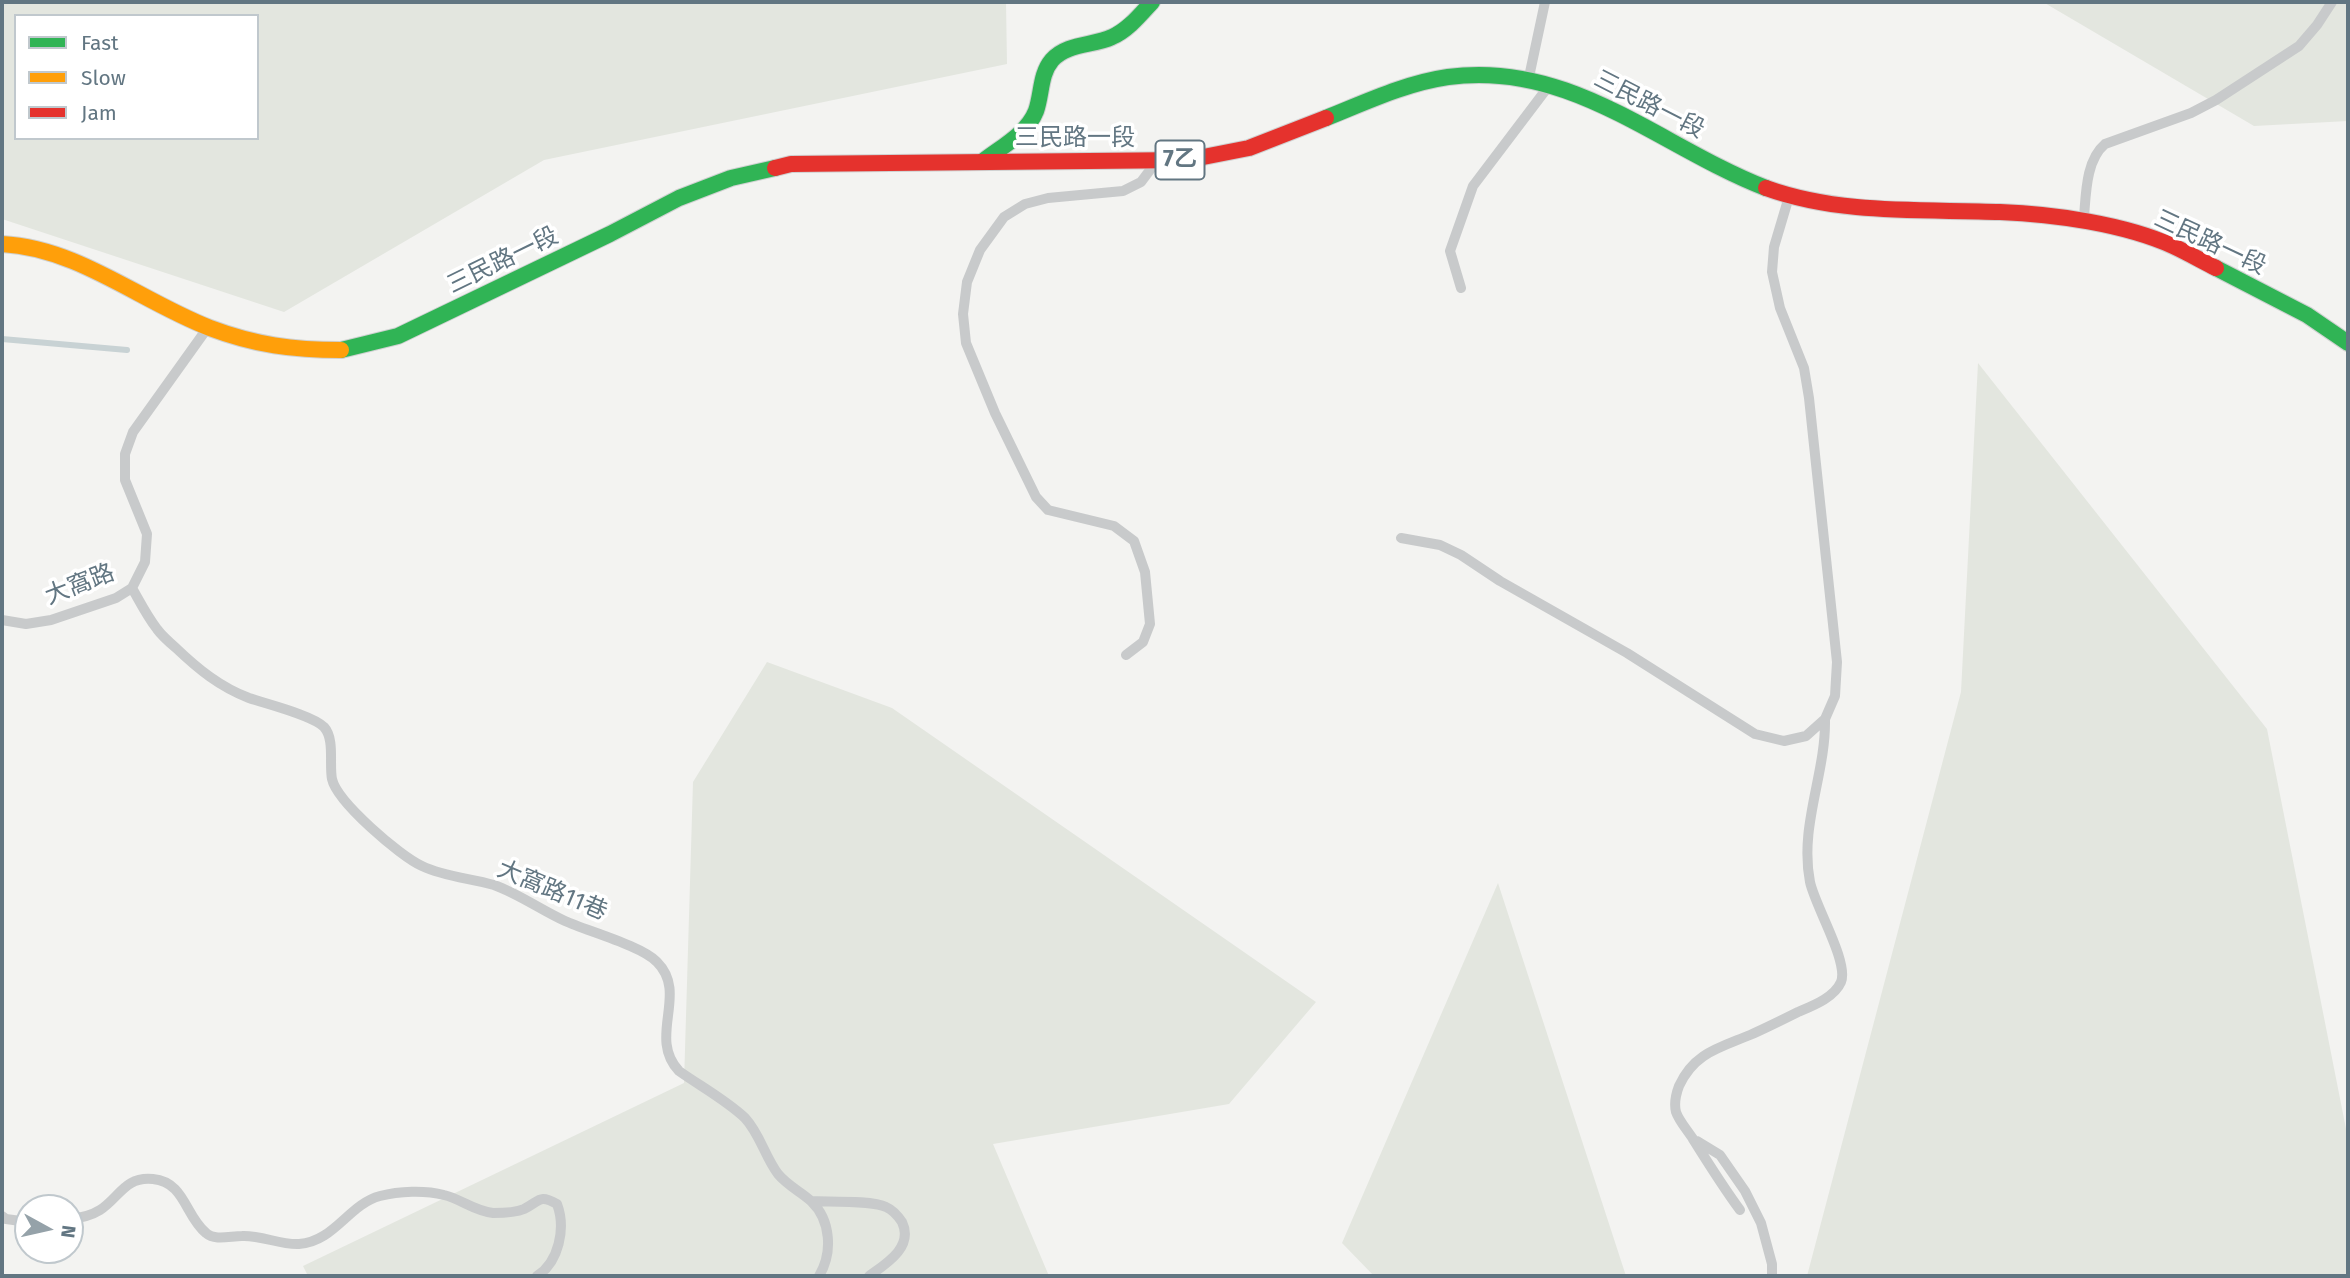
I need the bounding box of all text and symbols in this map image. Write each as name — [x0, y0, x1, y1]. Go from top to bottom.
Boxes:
legend — [14, 14, 259, 140]
text: Fast — [81, 30, 119, 56]
text: Slow — [81, 65, 126, 91]
street label: 三民路一段 — [1589, 65, 1709, 145]
text: Jam — [81, 100, 117, 126]
street label: 三民路一段 — [1015, 124, 1135, 152]
road number: 7乙 — [1156, 140, 1204, 180]
street label: 三民路一段 — [2150, 205, 2270, 281]
street label: 三民路一段 — [443, 222, 563, 300]
street label: 大窩路 — [41, 559, 119, 611]
street label: 大窩路11巷 — [493, 855, 611, 927]
north arrow — [14, 1194, 84, 1264]
text: N — [56, 1224, 81, 1240]

